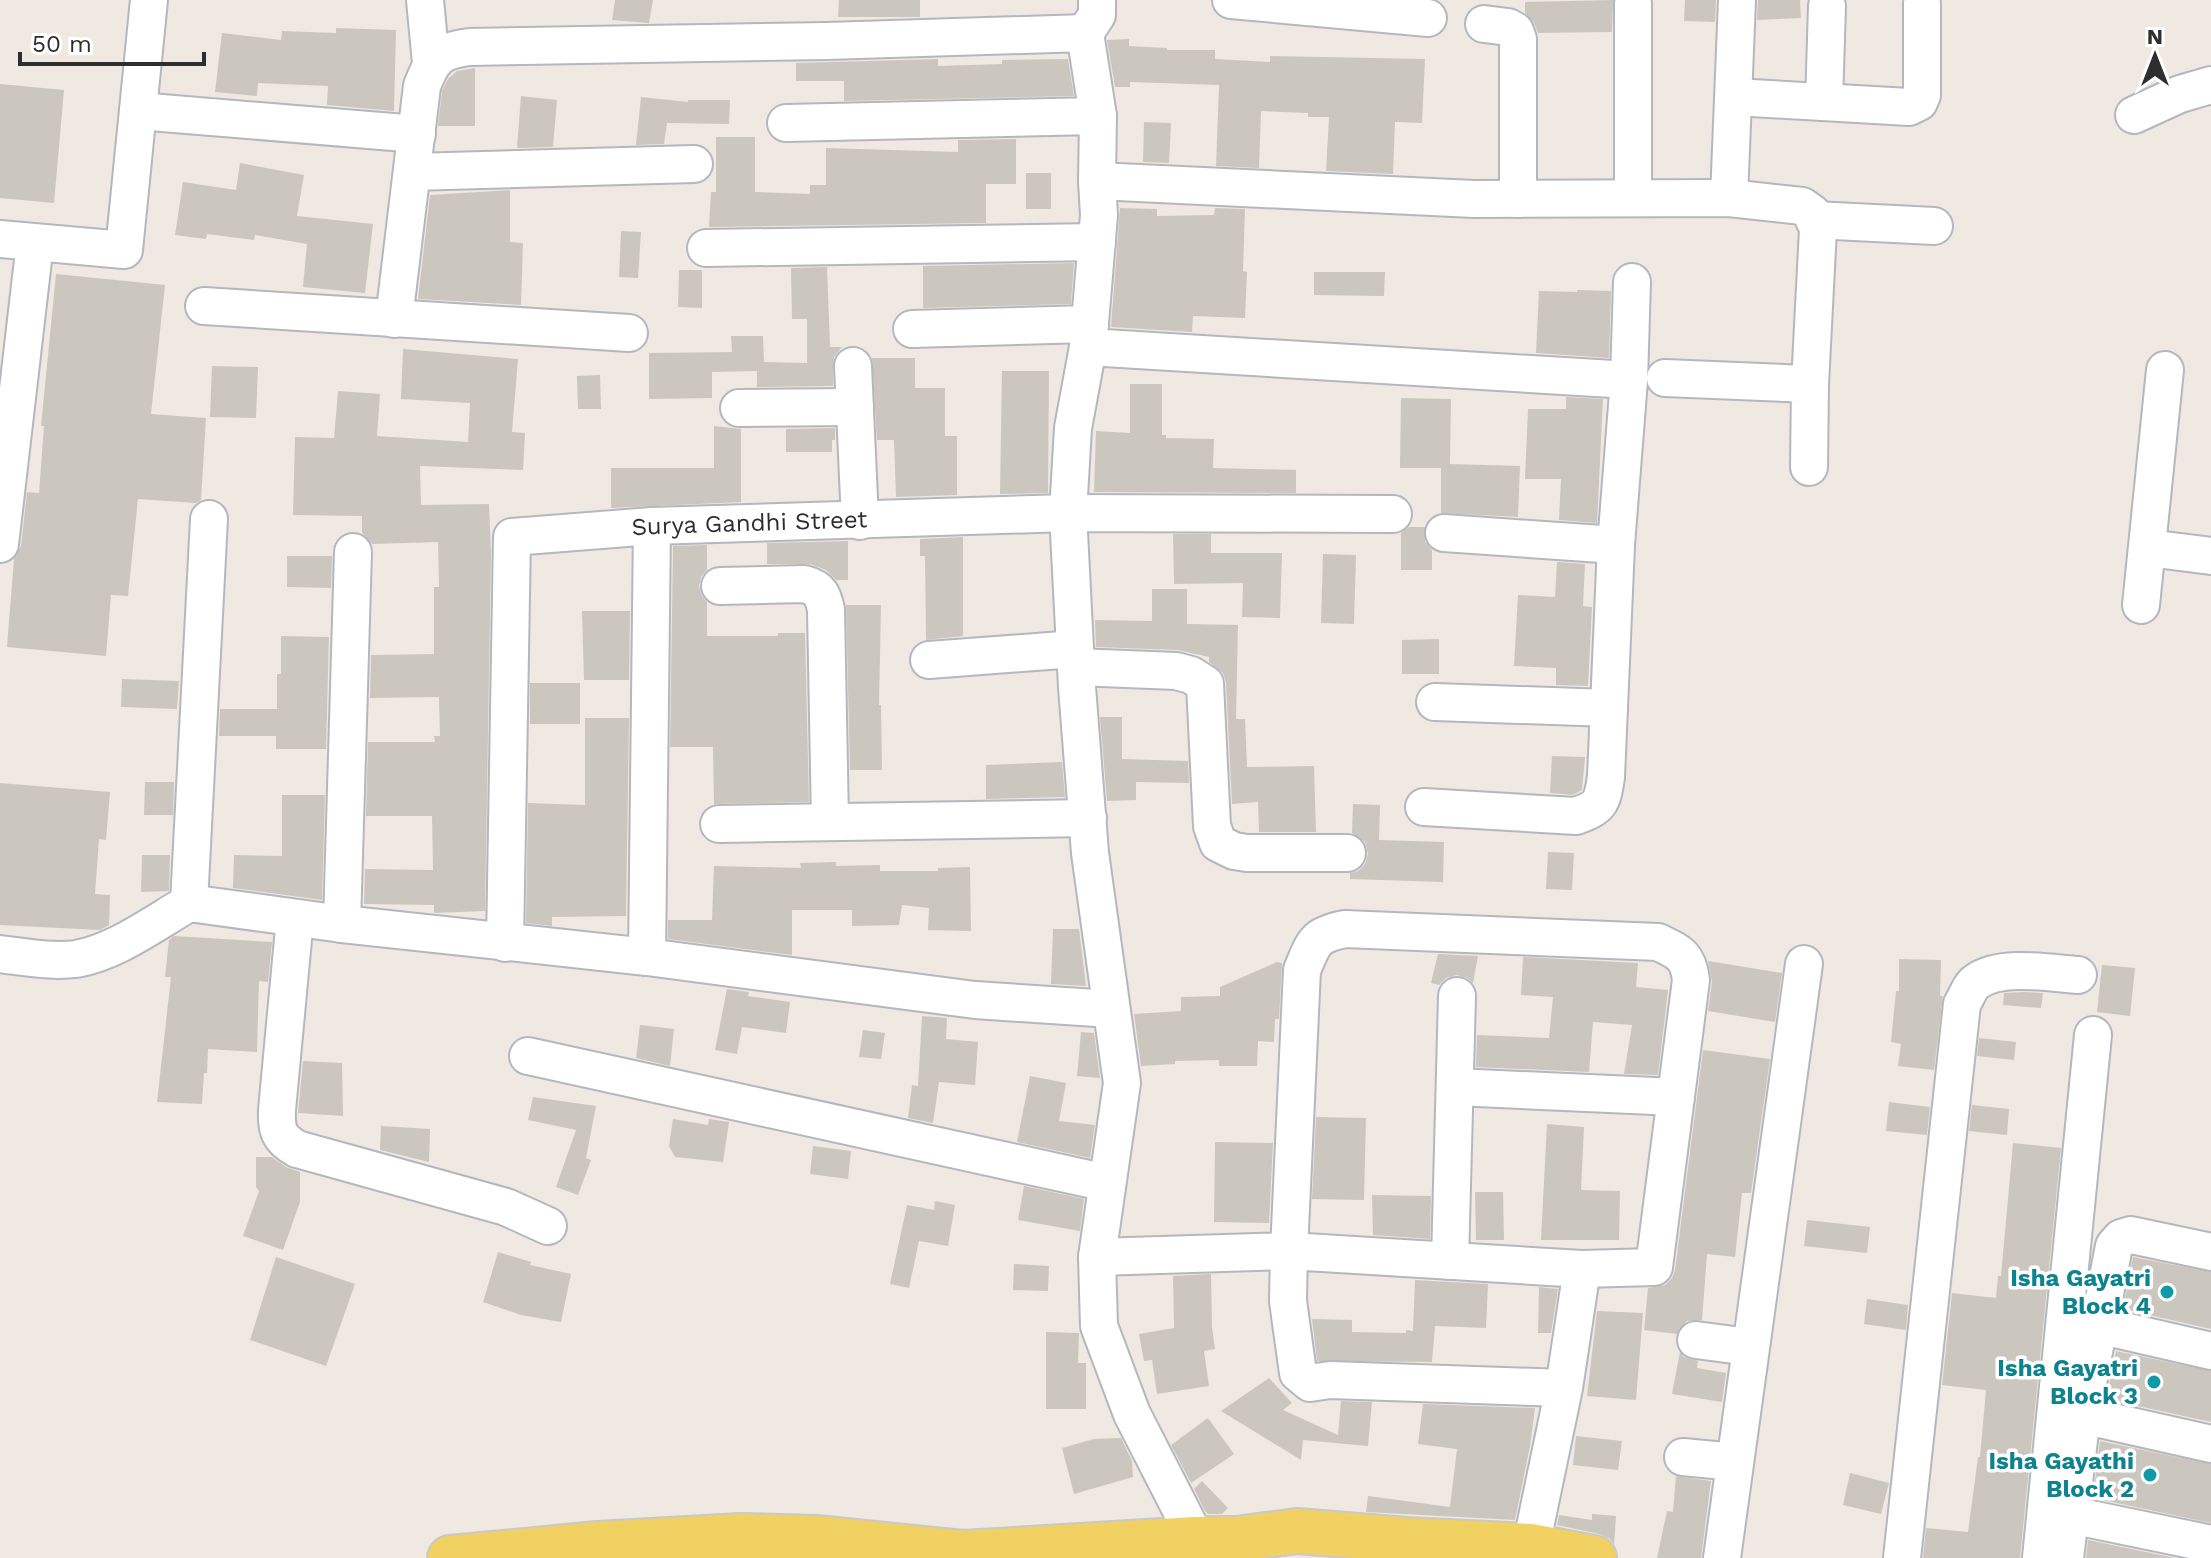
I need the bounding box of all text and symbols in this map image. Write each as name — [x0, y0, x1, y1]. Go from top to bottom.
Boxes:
scale bar — [20, 16, 204, 66]
north arrow — [2115, 16, 2195, 96]
text: N — [2147, 24, 2163, 49]
text: 50 m — [32, 30, 92, 58]
street label: Surya Gandhi Street — [631, 505, 868, 542]
place label: Isha Gayatri Block 4 — [2010, 1264, 2151, 1320]
marker: Isha Gayatri Block 4 — [2158, 1283, 2176, 1301]
place label: Isha Gayatri Block 3 — [1997, 1354, 2138, 1410]
marker: Isha Gayatri Block 3 — [2145, 1373, 2163, 1391]
place label: Isha Gayathi Block 2 — [1988, 1447, 2134, 1503]
marker: Isha Gayathi Block 2 — [2141, 1466, 2159, 1484]

